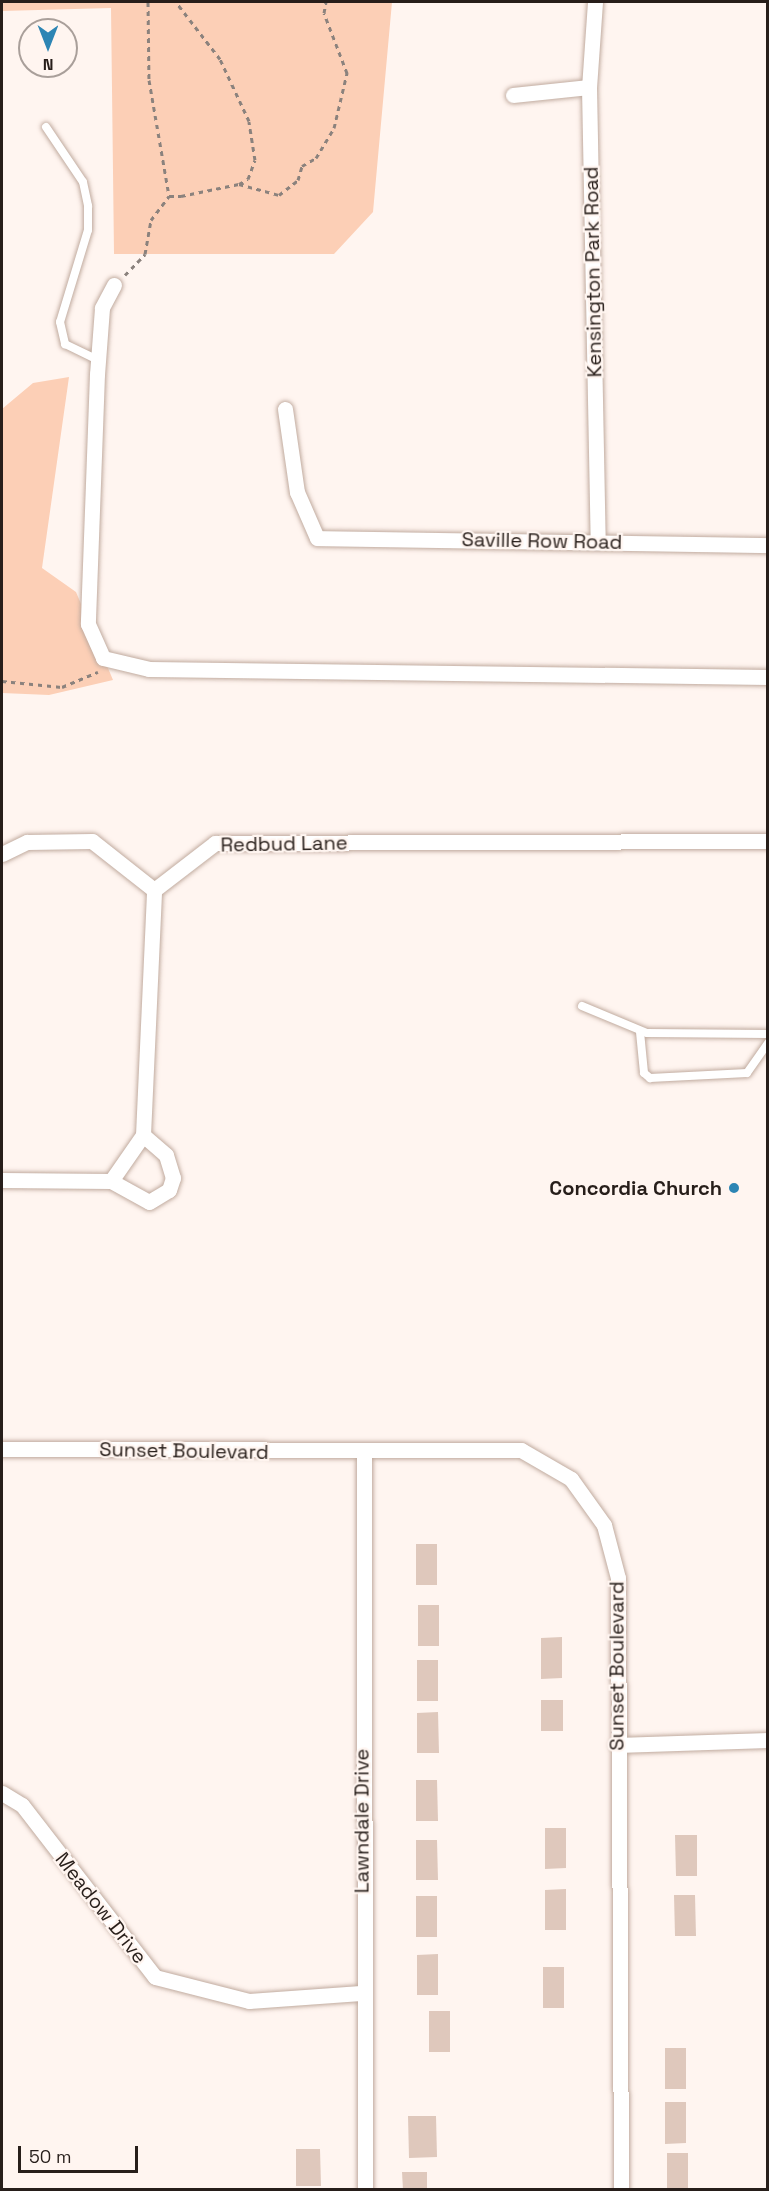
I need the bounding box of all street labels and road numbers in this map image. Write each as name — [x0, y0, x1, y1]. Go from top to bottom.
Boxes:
street label: Kensington Park Road — [579, 166, 607, 378]
street label: Saville Row Road — [461, 528, 623, 554]
street label: Redbud Lane — [220, 831, 348, 857]
street label: Sunset Boulevard — [99, 1438, 269, 1464]
street label: Sunset Boulevard — [605, 1581, 629, 1751]
street label: Lawndale Drive — [350, 1749, 374, 1893]
street label: Meadow Drive — [50, 1848, 152, 1968]

